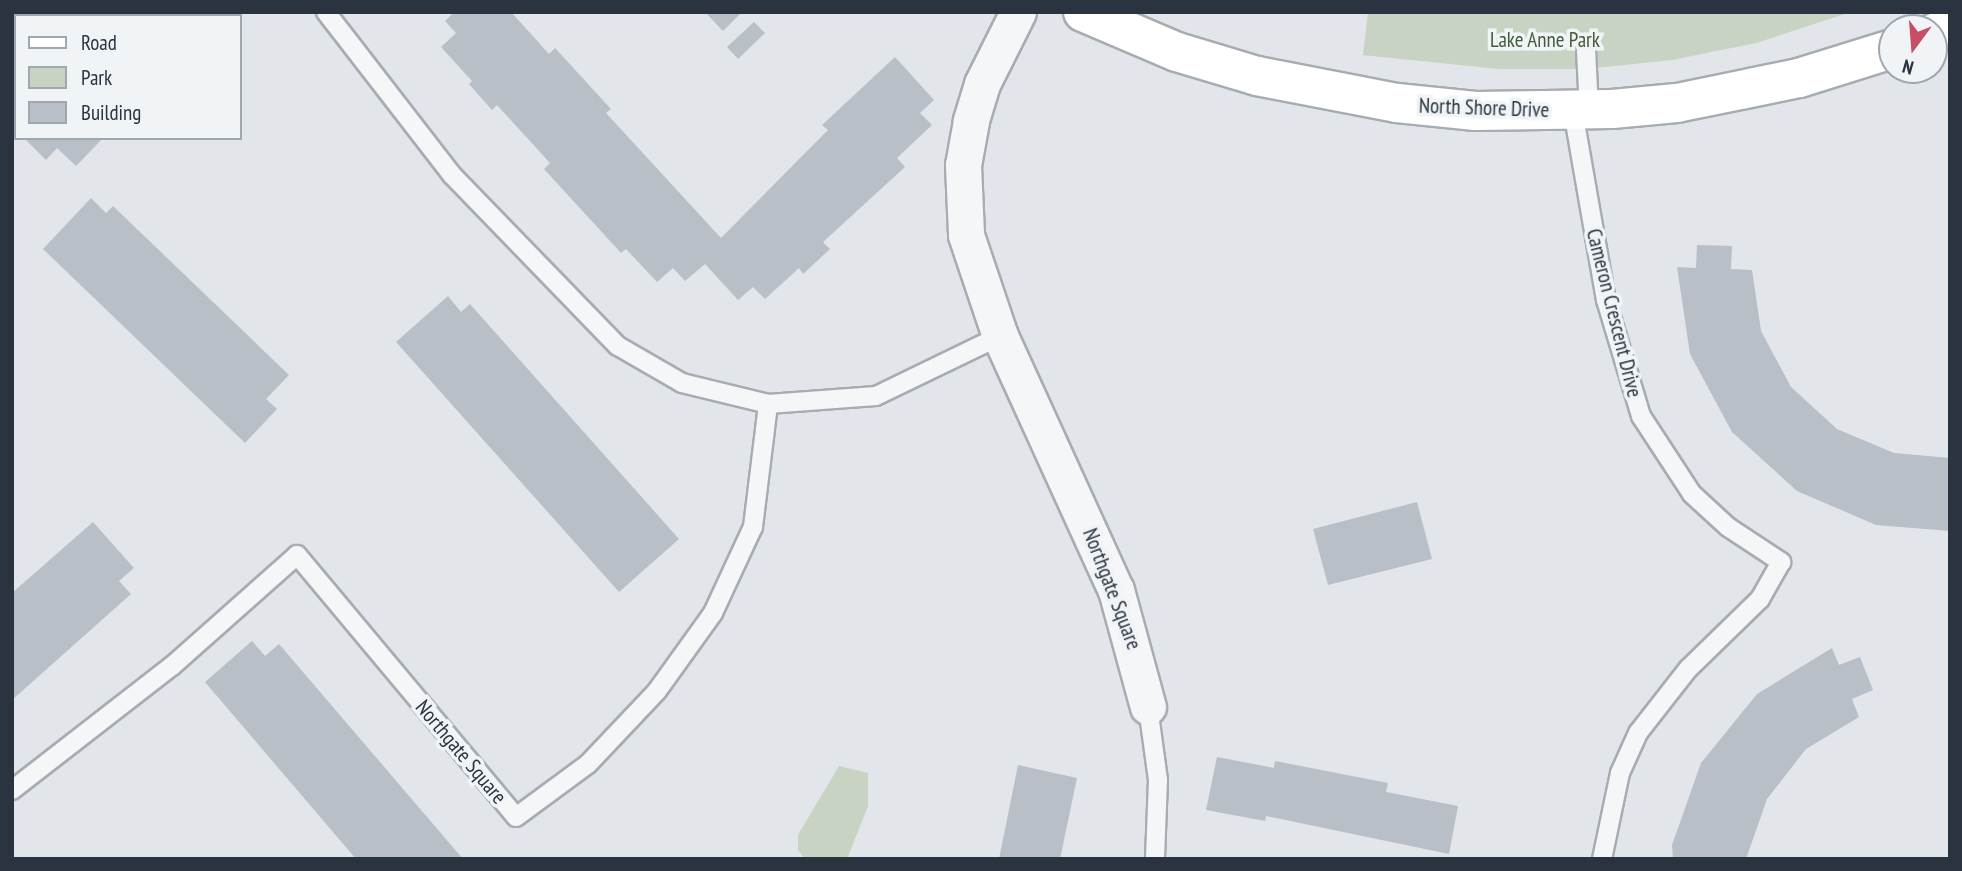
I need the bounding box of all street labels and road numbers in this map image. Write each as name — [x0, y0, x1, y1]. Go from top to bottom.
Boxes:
street label: North Shore Drive — [1418, 93, 1550, 123]
street label: Cameron Crescent Drive — [1581, 226, 1647, 400]
street label: Northgate Square — [1077, 525, 1147, 653]
street label: Northgate Square — [410, 695, 512, 809]

